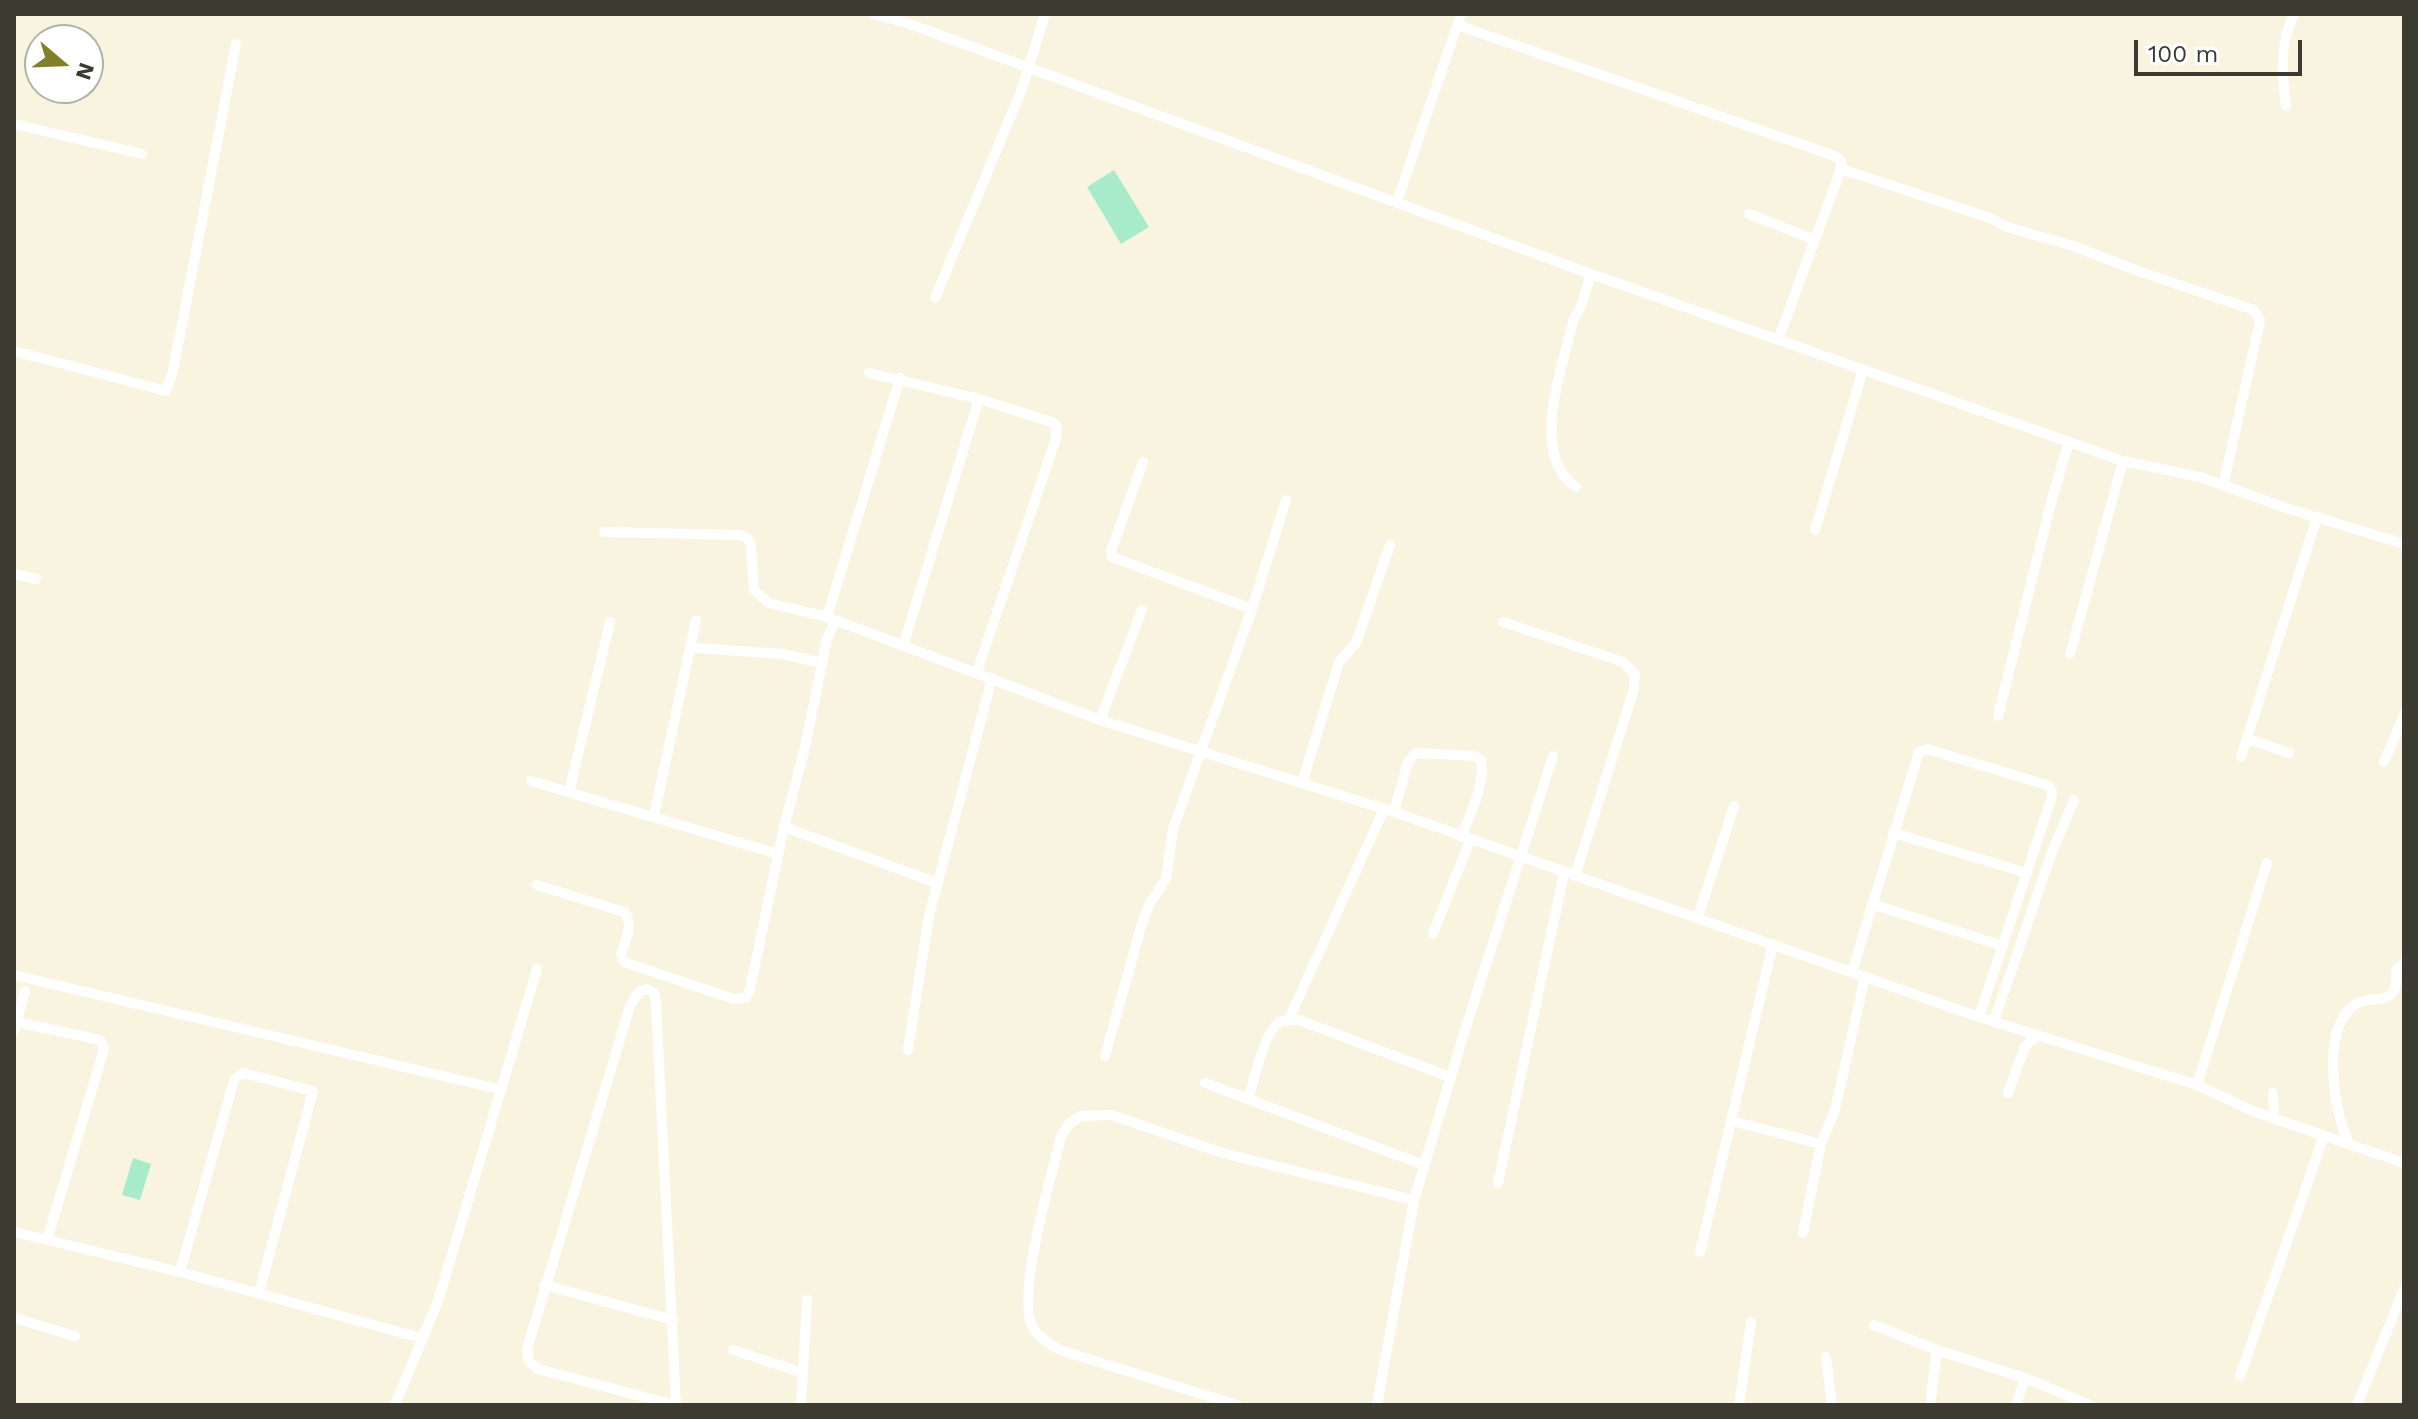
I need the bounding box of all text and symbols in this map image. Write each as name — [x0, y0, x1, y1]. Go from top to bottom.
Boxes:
north arrow — [24, 24, 104, 104]
scale bar — [2138, 24, 2306, 74]
text: 100 m — [2148, 40, 2218, 68]
text: N — [71, 60, 100, 83]

